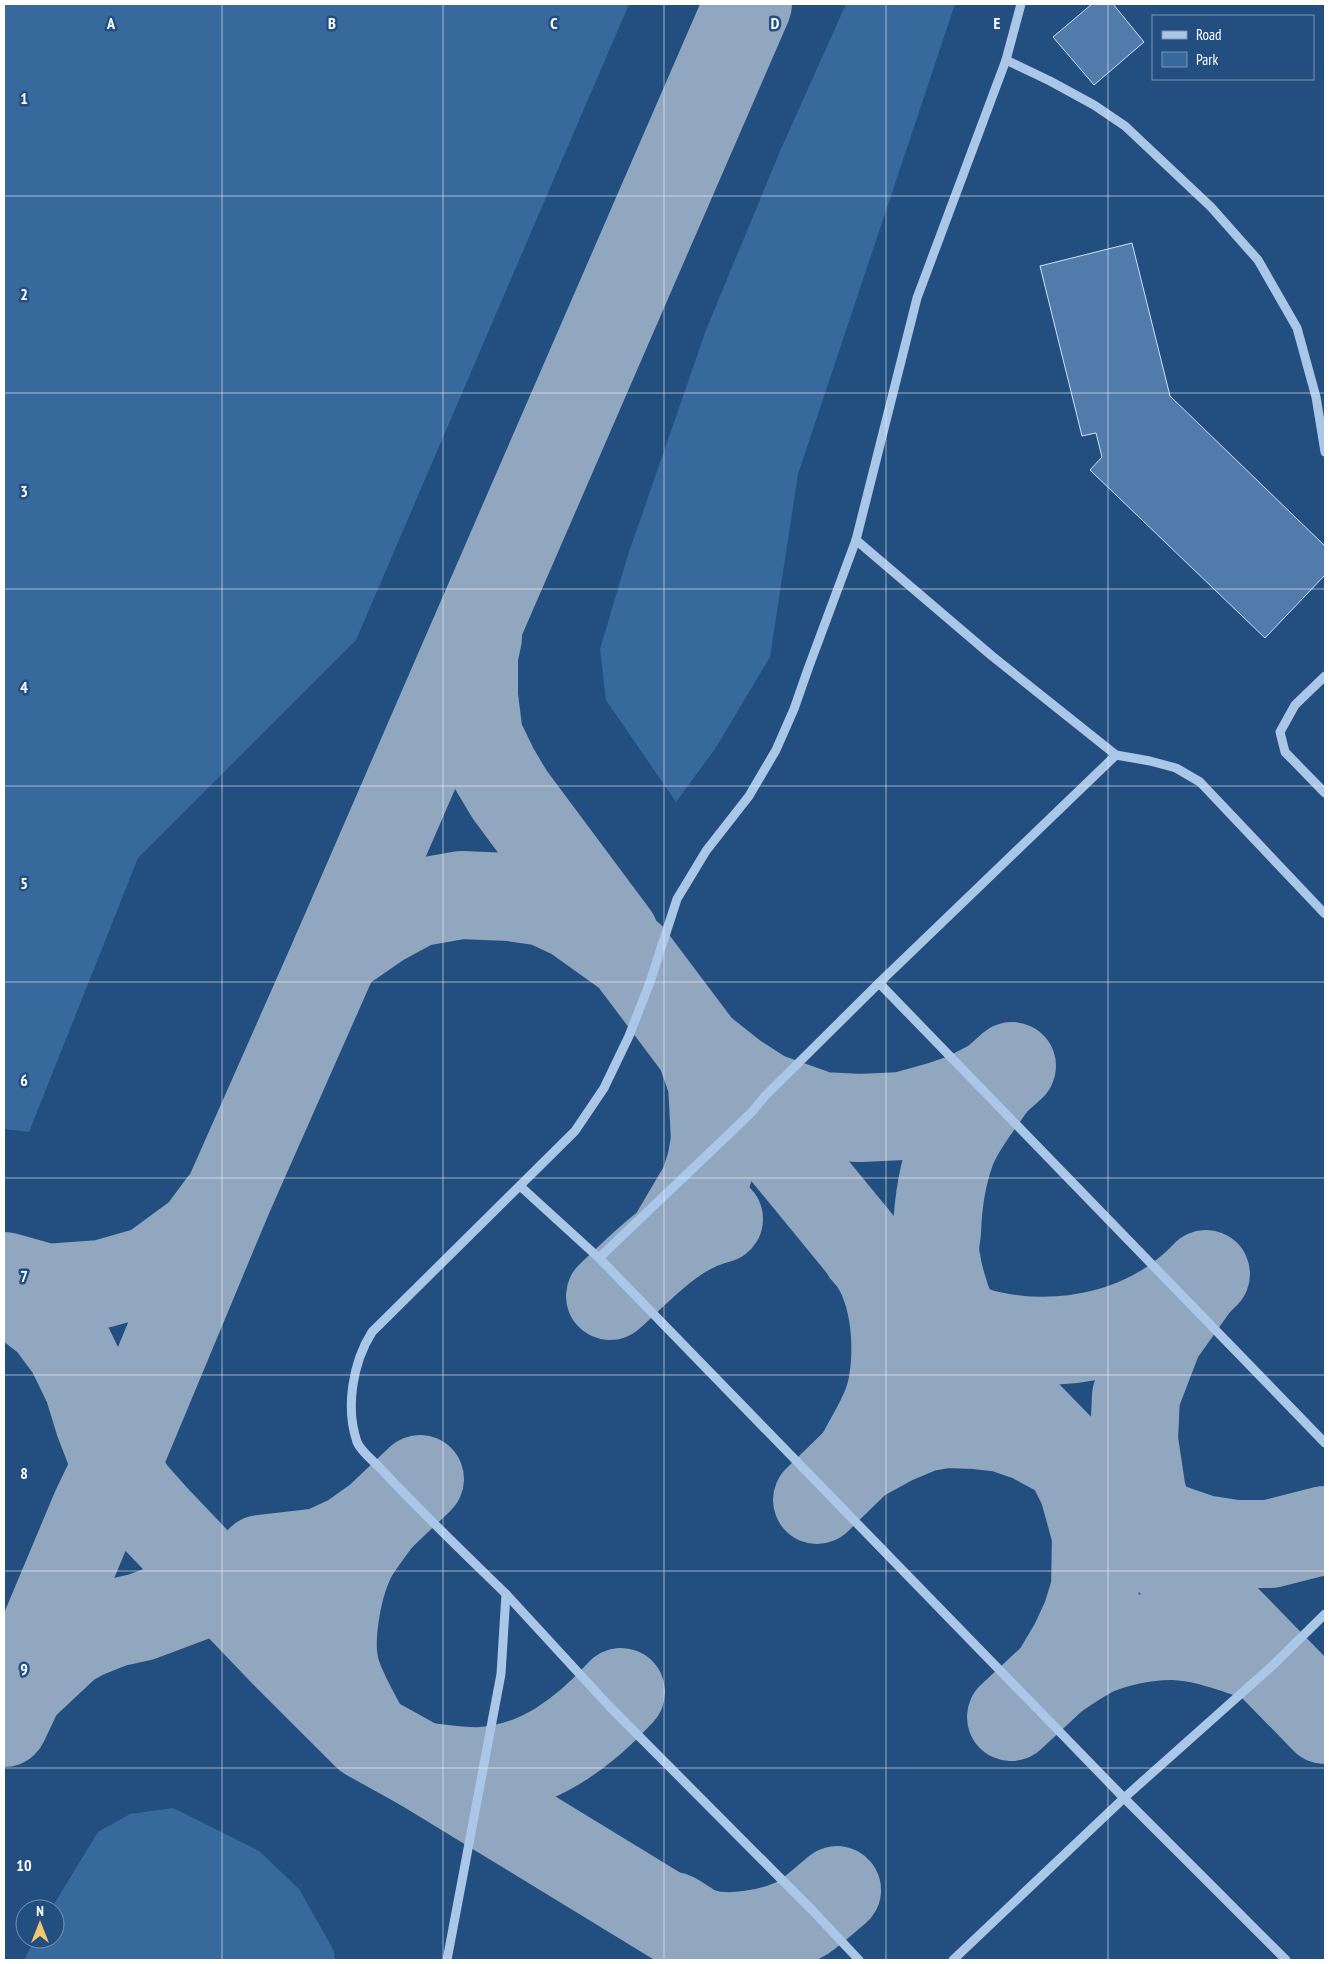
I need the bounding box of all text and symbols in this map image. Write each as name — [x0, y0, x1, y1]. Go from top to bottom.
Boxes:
text: A — [106, 13, 116, 33]
text: B — [328, 13, 336, 33]
text: C — [550, 13, 558, 33]
text: D — [771, 13, 780, 33]
text: E — [994, 13, 1001, 33]
legend — [1152, 15, 1314, 80]
text: Road — [1196, 25, 1222, 44]
text: Park — [1196, 50, 1218, 69]
text: 1 — [20, 88, 28, 108]
text: 2 — [20, 284, 28, 304]
text: 3 — [20, 481, 28, 501]
text: 4 — [20, 677, 28, 697]
text: 5 — [20, 873, 28, 893]
text: 6 — [20, 1070, 28, 1090]
text: 7 — [20, 1266, 28, 1286]
text: 8 — [20, 1463, 28, 1483]
text: 9 — [20, 1659, 28, 1679]
text: 10 — [16, 1855, 32, 1875]
north arrow — [15, 1899, 65, 1949]
text: N — [36, 1902, 44, 1920]

